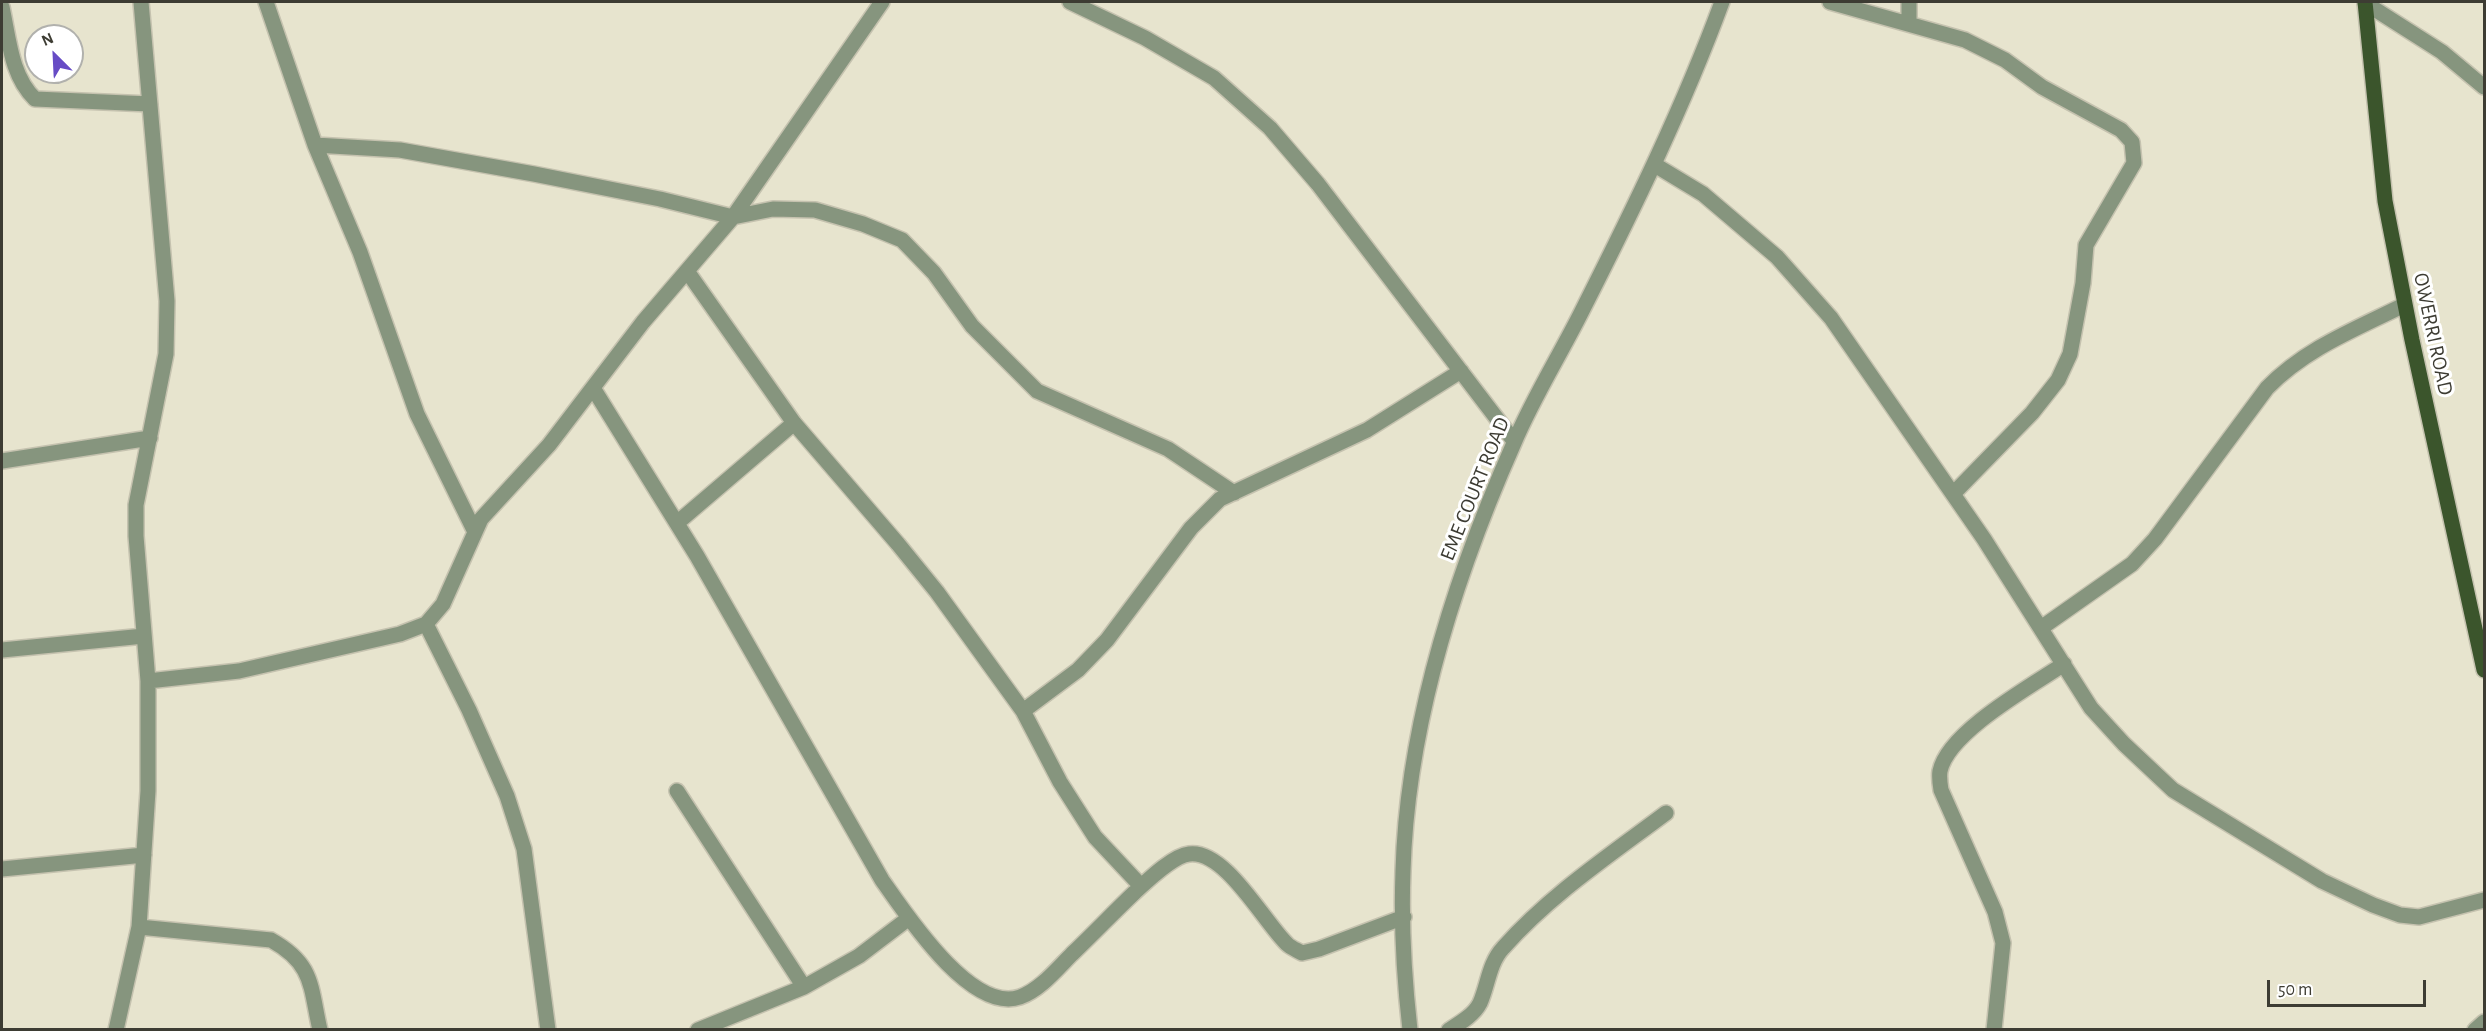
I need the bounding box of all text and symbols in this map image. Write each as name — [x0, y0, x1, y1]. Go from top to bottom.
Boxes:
north arrow — [24, 24, 84, 84]
text: N — [39, 30, 56, 49]
street label: OWERRI ROAD — [2408, 271, 2458, 397]
street label: EME COURT ROAD — [1435, 414, 1515, 564]
scale bar — [2270, 968, 2429, 1006]
text: 50 m — [2278, 981, 2312, 999]

